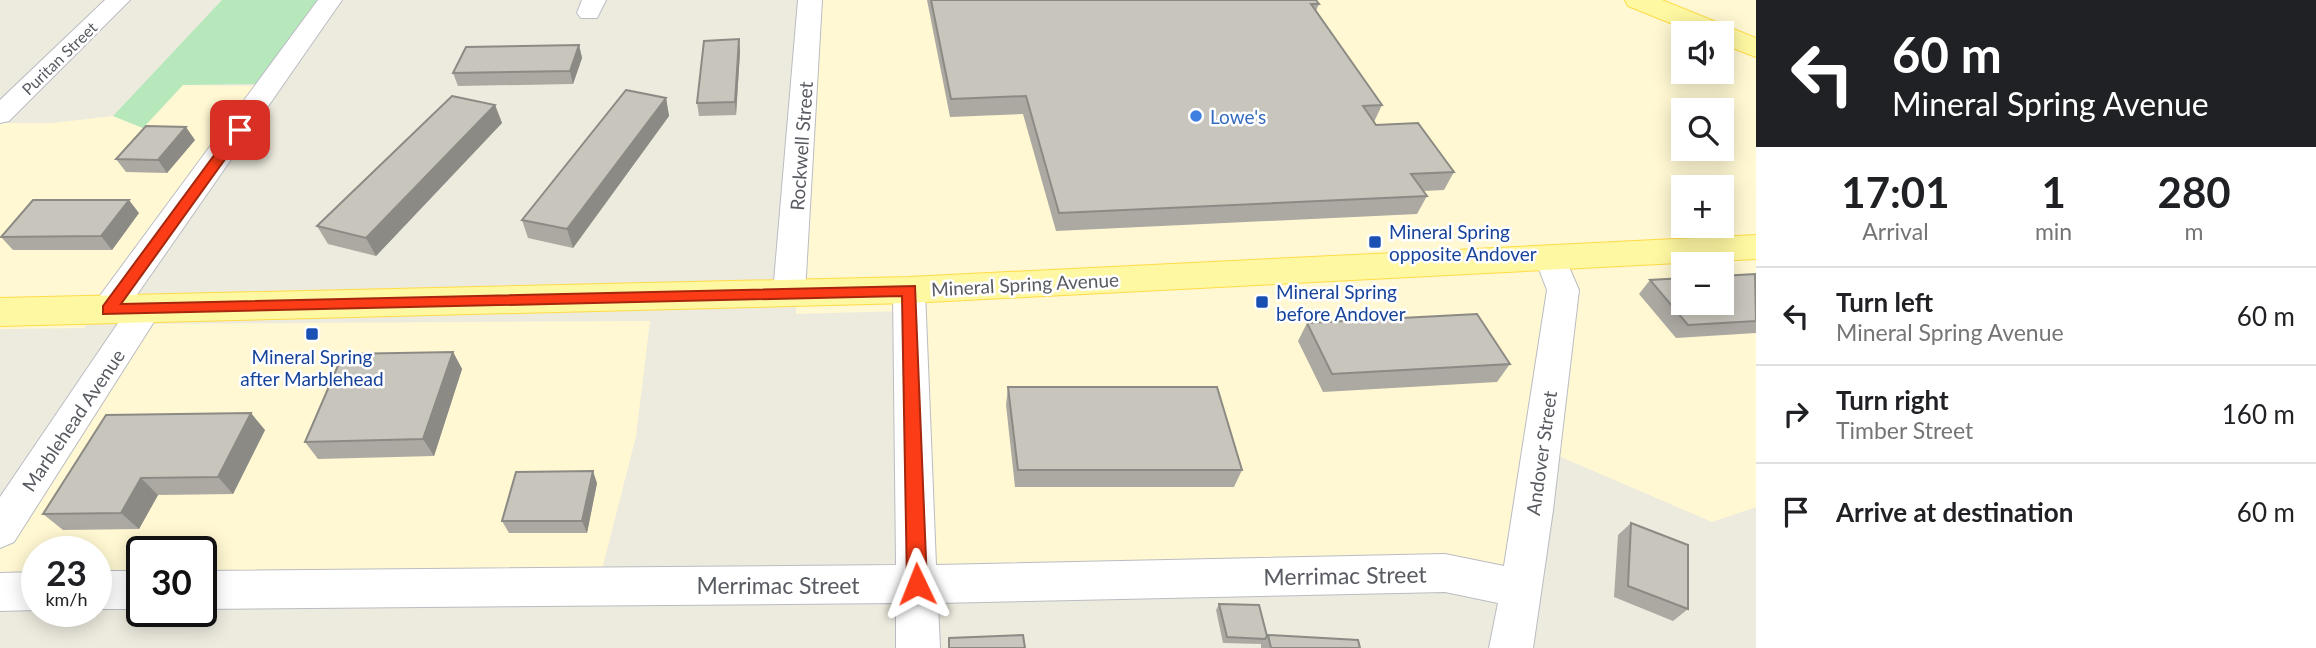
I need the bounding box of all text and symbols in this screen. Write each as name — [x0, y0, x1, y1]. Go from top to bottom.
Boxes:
street label: Puritan Street — [18, 17, 101, 99]
map controls — [1671, 21, 1734, 315]
button: sound — [1671, 21, 1734, 84]
text: 60 m — [1892, 25, 2002, 83]
icon: left — [1777, 28, 1868, 119]
street label: Rockwell Street — [785, 80, 817, 211]
text: Mineral Spring Avenue — [1892, 84, 2209, 123]
button: search — [1671, 98, 1734, 161]
pin — [210, 100, 270, 160]
place label: Lowe's — [1210, 105, 1266, 128]
marker: Lowe's — [1188, 108, 1204, 124]
icon: arrive — [221, 111, 259, 149]
text: 17:01 — [1841, 167, 1950, 217]
text: 1 — [2041, 167, 2066, 217]
text: 280 — [2158, 167, 2231, 217]
button: + — [1671, 175, 1734, 238]
text: Arrival — [1862, 217, 1929, 245]
text: min — [2035, 217, 2072, 245]
text: m — [2185, 217, 2204, 245]
place label: Mineral Spring opposite Andover — [1389, 220, 1537, 265]
marker: Mineral Spring opposite Andover — [1367, 234, 1383, 250]
button: − — [1671, 252, 1734, 315]
street label: Mineral Spring Avenue — [930, 268, 1120, 300]
place label: Mineral Spring before Andover — [1276, 280, 1406, 325]
text: Turn left — [1836, 286, 1933, 318]
marker: Mineral Spring before Andover — [1254, 294, 1270, 310]
icon: left — [1777, 297, 1815, 335]
text: 60 m — [2237, 300, 2295, 332]
text: Mineral Spring Avenue — [1836, 318, 2064, 346]
marker: Mineral Spring after Marblehead — [304, 326, 320, 342]
street label: Marblehead Avenue — [17, 344, 129, 496]
place label: Mineral Spring after Marblehead — [240, 345, 384, 390]
text: Turn right — [1836, 384, 1949, 416]
street label: Andover Street — [1521, 389, 1561, 517]
icon: right — [1777, 395, 1815, 433]
text: 160 m — [2222, 398, 2295, 430]
text: Timber Street — [1836, 416, 1973, 444]
icon: arrive — [1777, 493, 1815, 531]
text: Arrive at destination — [1836, 496, 2073, 528]
text: 60 m — [2237, 496, 2295, 528]
speed limit sign: 30 — [126, 536, 217, 627]
position arrow — [880, 547, 954, 621]
text: 23 — [46, 551, 87, 593]
street label: Merrimac Street — [1263, 560, 1428, 590]
street label: Merrimac Street — [696, 571, 860, 599]
text: km/h — [45, 588, 88, 610]

